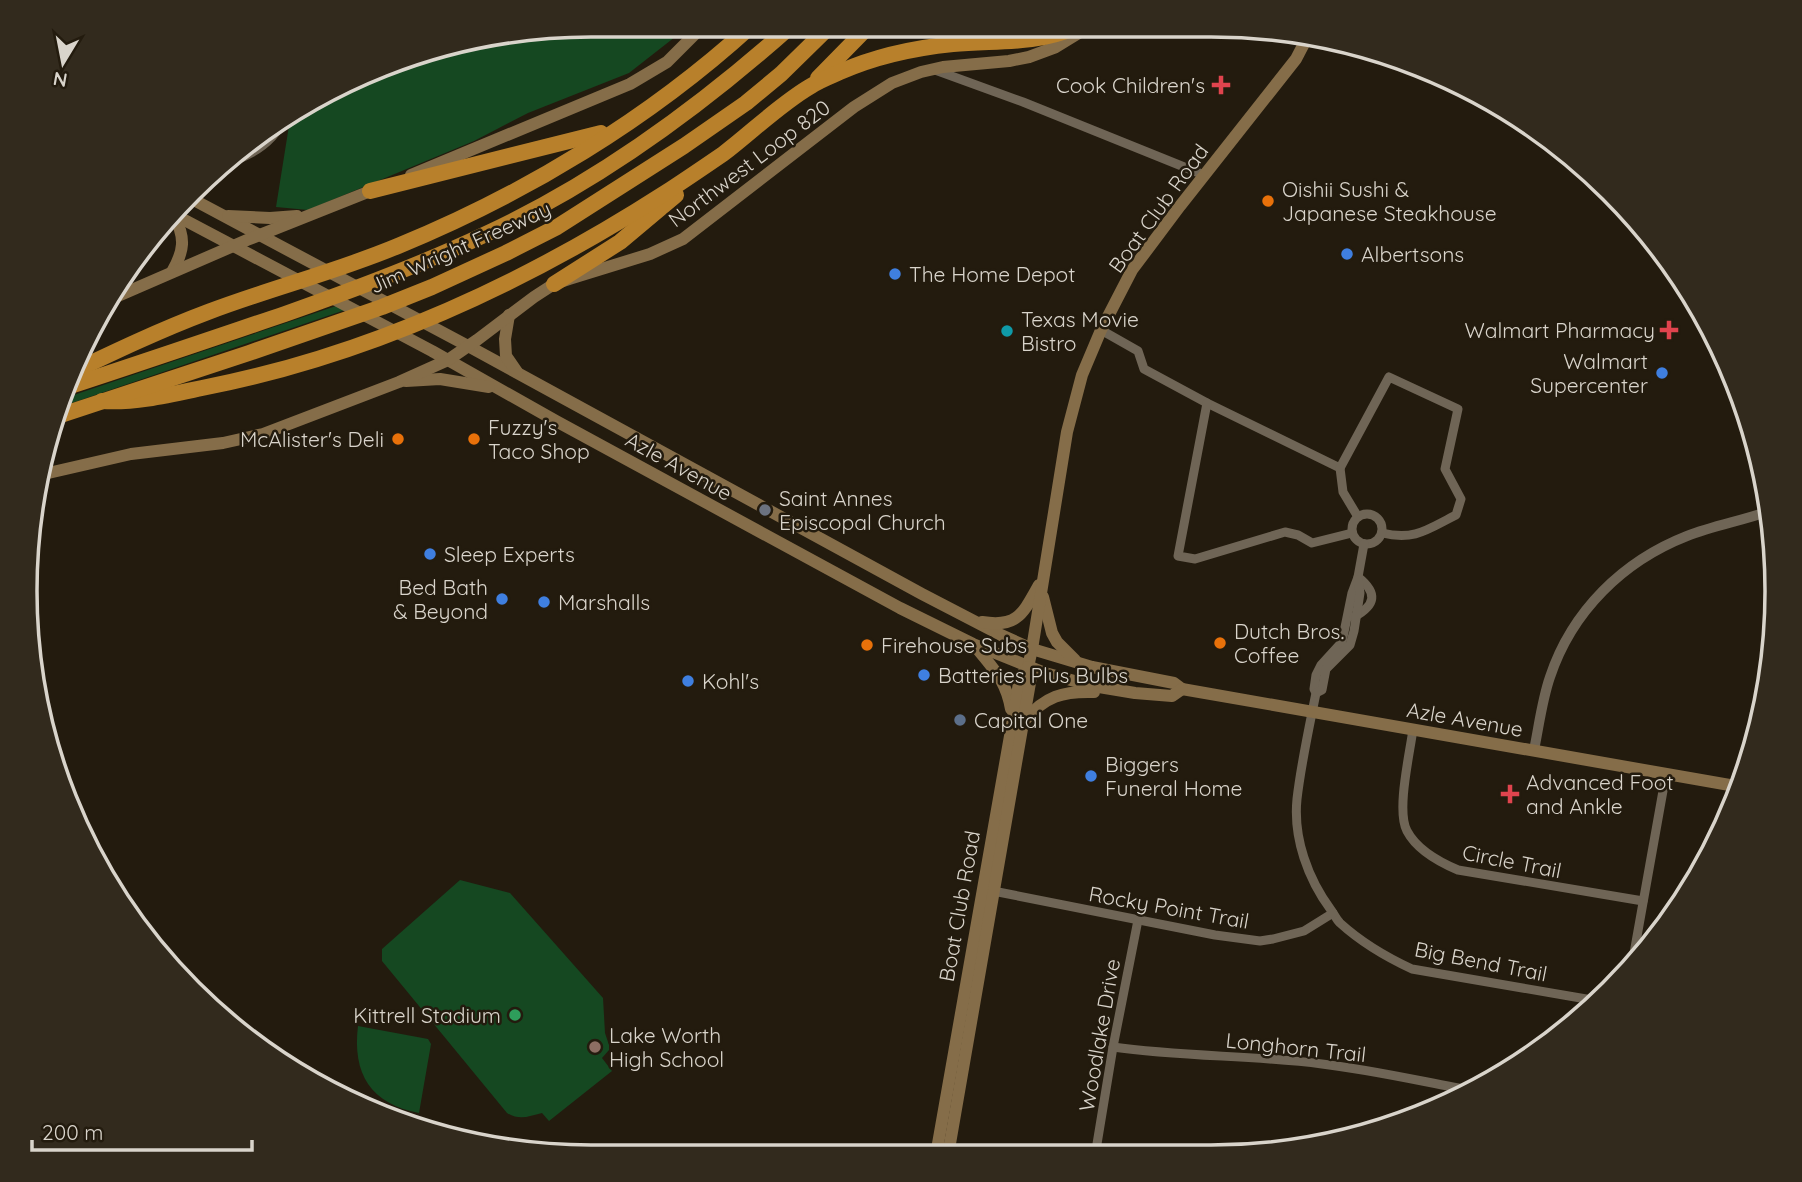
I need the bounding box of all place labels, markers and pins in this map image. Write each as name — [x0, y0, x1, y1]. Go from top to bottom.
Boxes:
place label: Cook Children's — [1056, 72, 1205, 98]
marker: Cook Children's — [1211, 75, 1231, 95]
place label: Oishii Sushi & Japanese Steakhouse — [1282, 176, 1497, 226]
marker: Oishii Sushi & Japanese Steakhouse — [1260, 193, 1276, 209]
place label: Albertsons — [1361, 241, 1464, 267]
marker: Albertsons — [1339, 246, 1355, 262]
place label: The Home Depot — [909, 261, 1075, 287]
marker: The Home Depot — [887, 266, 903, 282]
place label: Texas Movie Bistro — [1021, 306, 1139, 356]
place label: Walmart Pharmacy — [1465, 317, 1655, 343]
marker: Walmart Pharmacy — [1661, 322, 1677, 338]
marker: Texas Movie Bistro — [999, 323, 1015, 339]
place label: Walmart Supercenter — [1530, 348, 1648, 398]
marker: Walmart Supercenter — [1654, 365, 1670, 381]
place label: Fuzzy's Taco Shop — [488, 414, 590, 464]
place label: McAlister's Deli — [240, 426, 384, 452]
marker: McAlister's Deli — [390, 431, 406, 447]
marker: Fuzzy's Taco Shop — [466, 431, 482, 447]
place label: Saint Annes Episcopal Church — [779, 485, 946, 535]
marker: Saint Annes Episcopal Church — [757, 502, 773, 518]
place label: Sleep Experts — [444, 541, 575, 567]
marker: Sleep Experts — [422, 546, 438, 562]
place label: Bed Bath & Beyond — [393, 574, 488, 624]
place label: Marshalls — [558, 589, 650, 615]
marker: Bed Bath & Beyond — [494, 591, 510, 607]
marker: Marshalls — [536, 594, 552, 610]
place label: Dutch Bros. Coffee — [1234, 618, 1344, 668]
place label: Firehouse Subs — [881, 632, 1027, 658]
marker: Dutch Bros. Coffee — [1212, 635, 1228, 651]
marker: Firehouse Subs — [859, 637, 875, 653]
place label: Batteries Plus Bulbs — [938, 662, 1128, 688]
marker: Batteries Plus Bulbs — [916, 667, 932, 683]
place label: Kohl's — [702, 668, 759, 694]
marker: Kohl's — [680, 673, 696, 689]
place label: Capital One — [974, 707, 1088, 733]
marker: Capital One — [952, 712, 968, 728]
place label: Biggers Funeral Home — [1105, 751, 1242, 801]
marker: Biggers Funeral Home — [1083, 768, 1099, 784]
place label: Advanced Foot and Ankle — [1526, 769, 1674, 819]
marker: Advanced Foot and Ankle — [1500, 784, 1520, 804]
place label: Kittrell Stadium — [353, 1002, 501, 1028]
marker: Kittrell Stadium — [507, 1007, 523, 1023]
place label: Lake Worth High School — [609, 1022, 724, 1072]
marker: Lake Worth High School — [587, 1039, 603, 1055]

